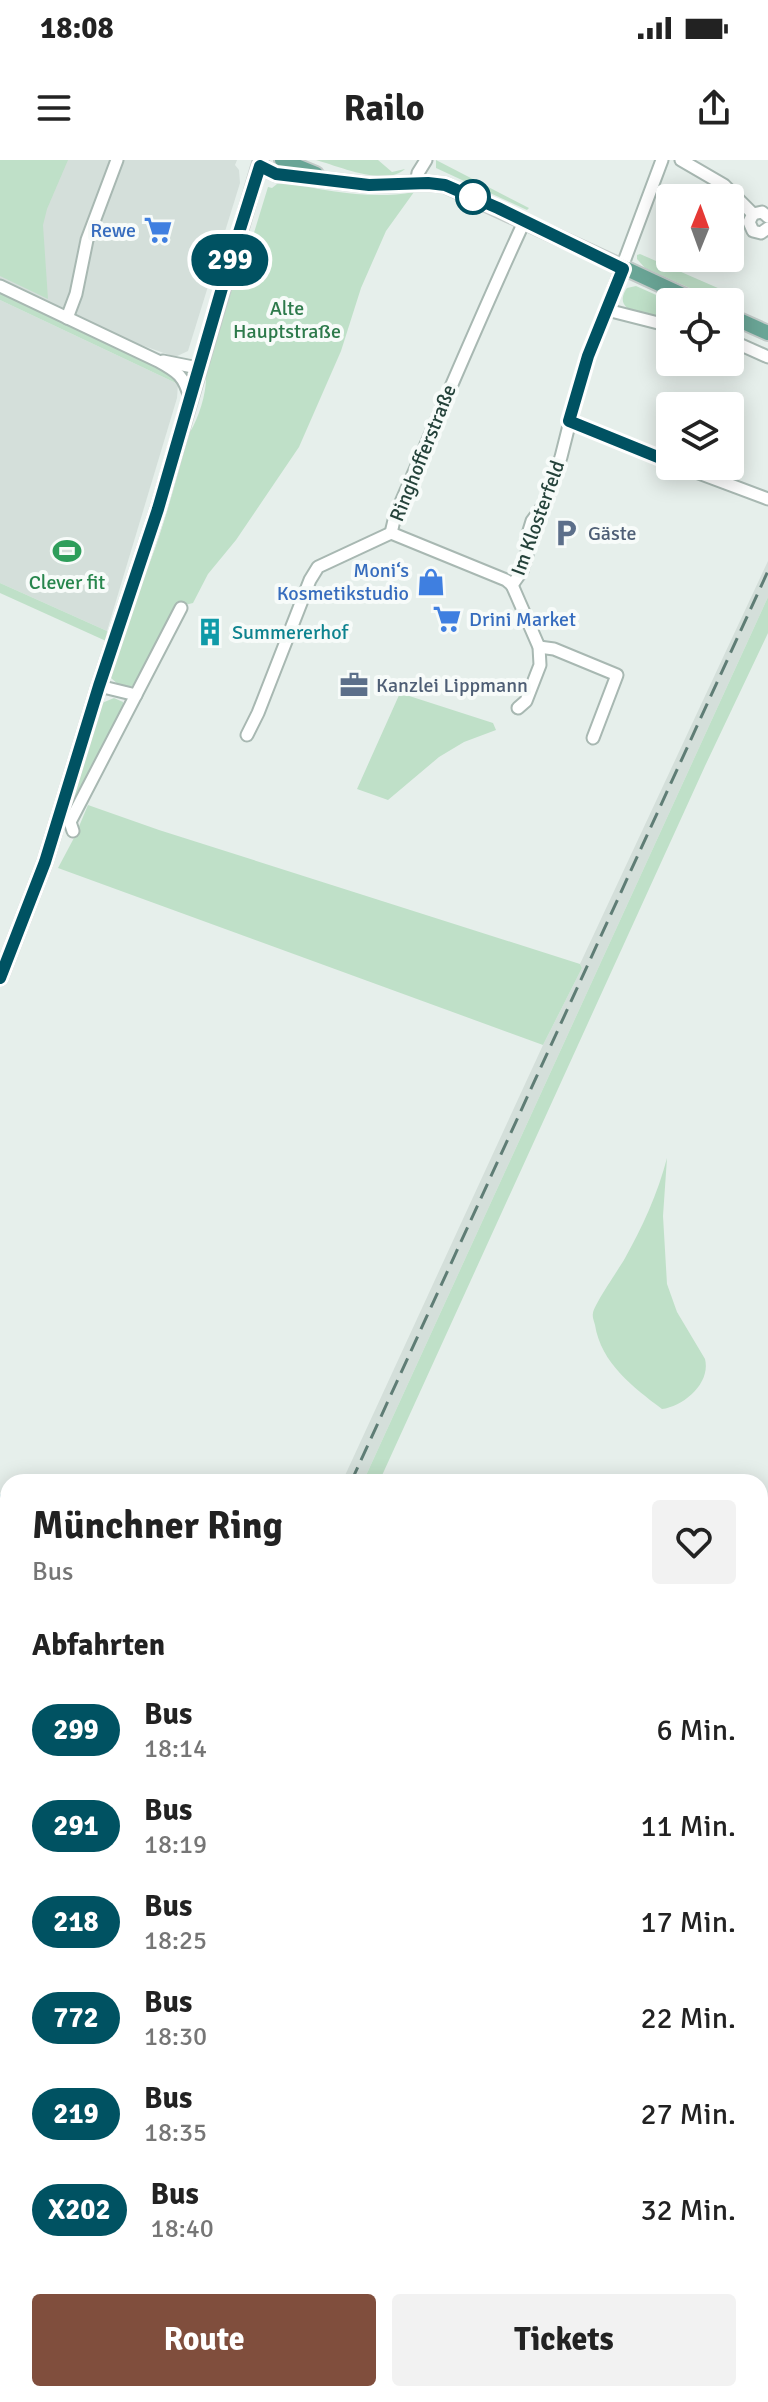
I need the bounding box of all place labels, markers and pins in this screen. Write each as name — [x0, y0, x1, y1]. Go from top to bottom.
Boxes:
unlabelled marker — [456, 180, 490, 214]
supermarket icon: Rewe — [143, 215, 173, 245]
place label: Rewe — [90, 218, 136, 243]
parking icon: Gäste — [551, 518, 581, 548]
place label: Gäste — [588, 521, 637, 546]
sports icon: Clever fit — [52, 536, 82, 566]
place label: Moni‘s Kosmetikstudio — [277, 558, 409, 606]
shop icon: Moni‘s Kosmetikstudio — [416, 567, 446, 597]
place label: Clever fit — [29, 570, 105, 595]
supermarket icon: Drini Market — [432, 604, 462, 634]
place label: Drini Market — [469, 607, 576, 632]
building icon: Summererhof — [195, 617, 225, 647]
place label: Summererhof — [232, 620, 349, 645]
office icon: Kanzlei Lippmann — [339, 670, 369, 700]
place label: Kanzlei Lippmann — [376, 673, 528, 698]

